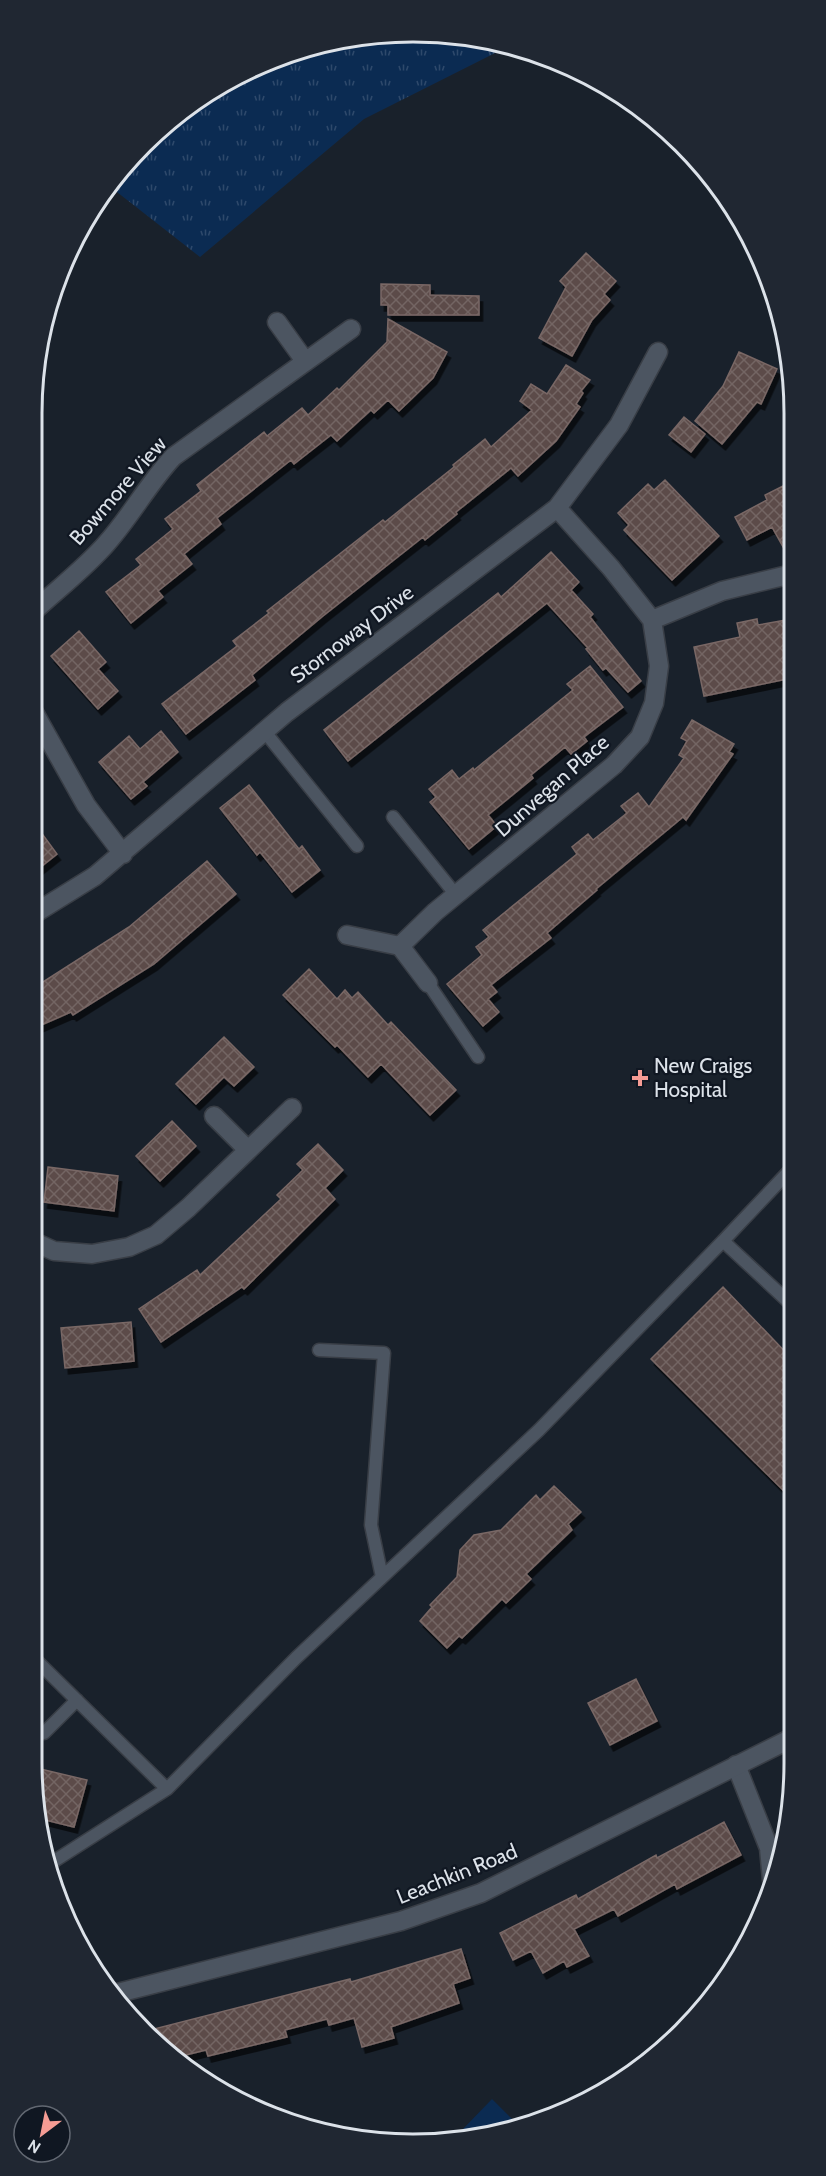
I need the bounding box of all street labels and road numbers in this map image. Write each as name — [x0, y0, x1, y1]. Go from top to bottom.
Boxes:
street label: Bowmore View — [64, 431, 171, 550]
street label: Stornoway Drive — [285, 579, 418, 688]
street label: Dunvegan Place — [490, 729, 614, 842]
street label: Leachkin Road — [393, 1838, 521, 1909]

